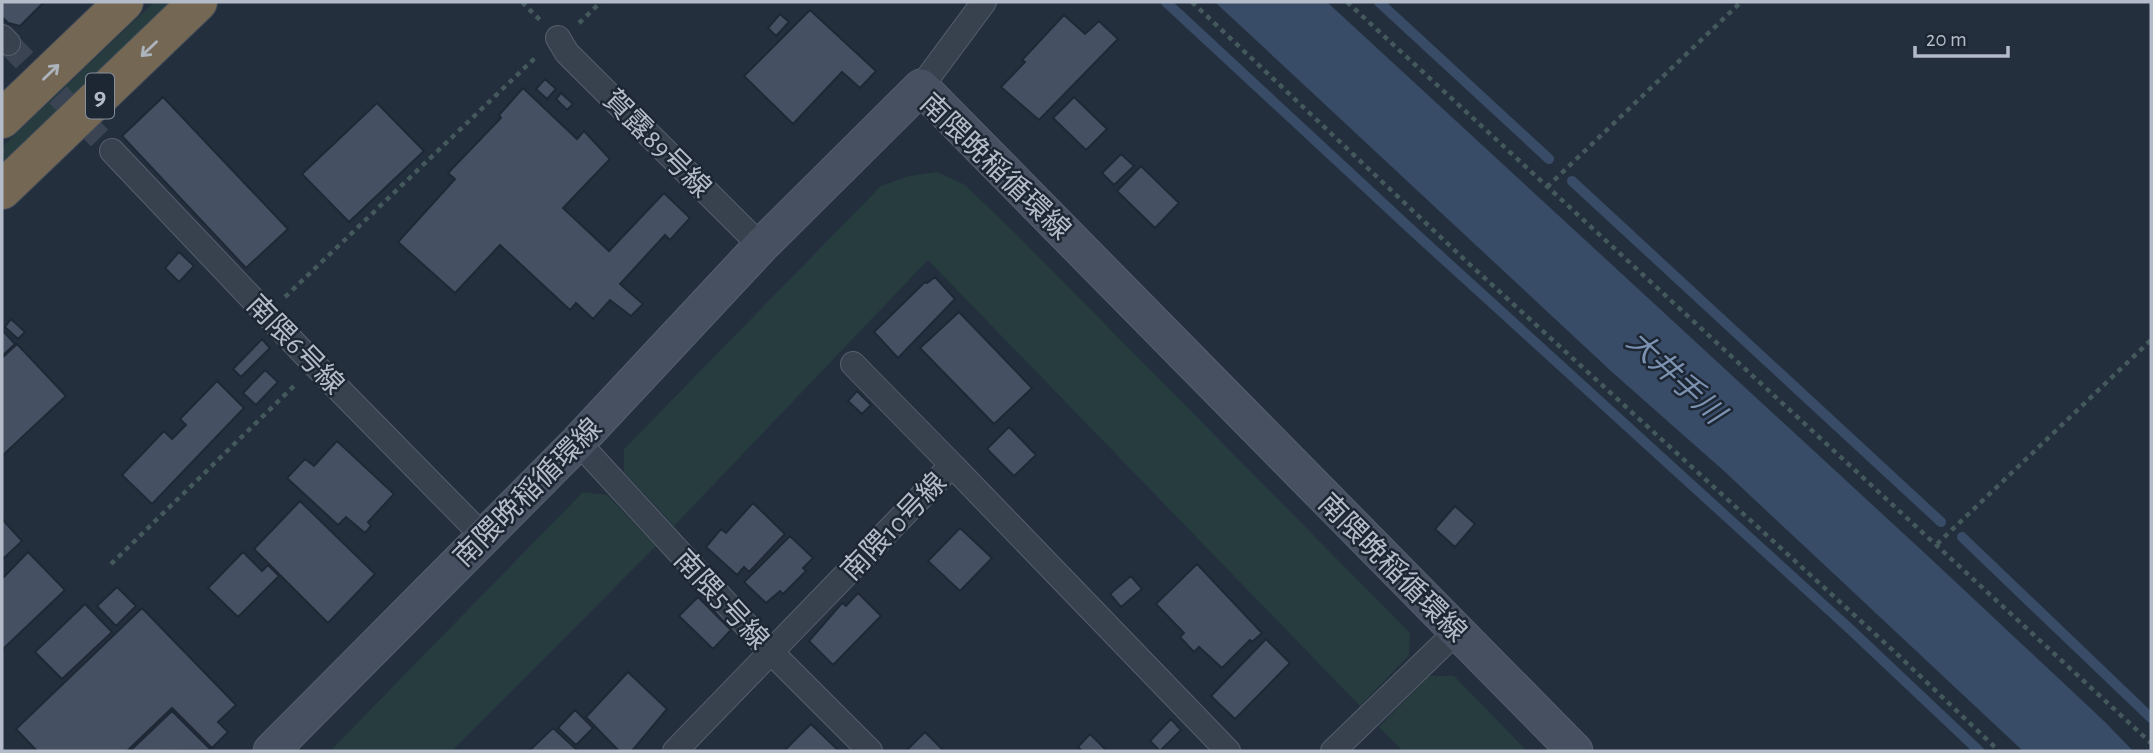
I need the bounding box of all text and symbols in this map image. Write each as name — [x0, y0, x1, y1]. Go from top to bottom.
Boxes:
scale bar — [1915, 14, 2008, 58]
text: 20 m — [1926, 29, 1967, 50]
one-way arrow — [141, 40, 158, 57]
one-way arrow — [42, 63, 59, 80]
road number: 9 — [86, 74, 114, 118]
street label: 賀露89号線 — [598, 84, 717, 203]
street label: 南隈晩稲循環線 — [914, 88, 1076, 246]
street label: 南隈6号線 — [241, 289, 350, 400]
water label: 大井手川 — [1621, 324, 1733, 432]
street label: 南隈晩稲循環線 — [448, 413, 608, 573]
street label: 南隈10号線 — [836, 467, 952, 586]
street label: 南隈晩稲循環線 — [1312, 488, 1472, 648]
street label: 南隈5号線 — [668, 544, 774, 655]

